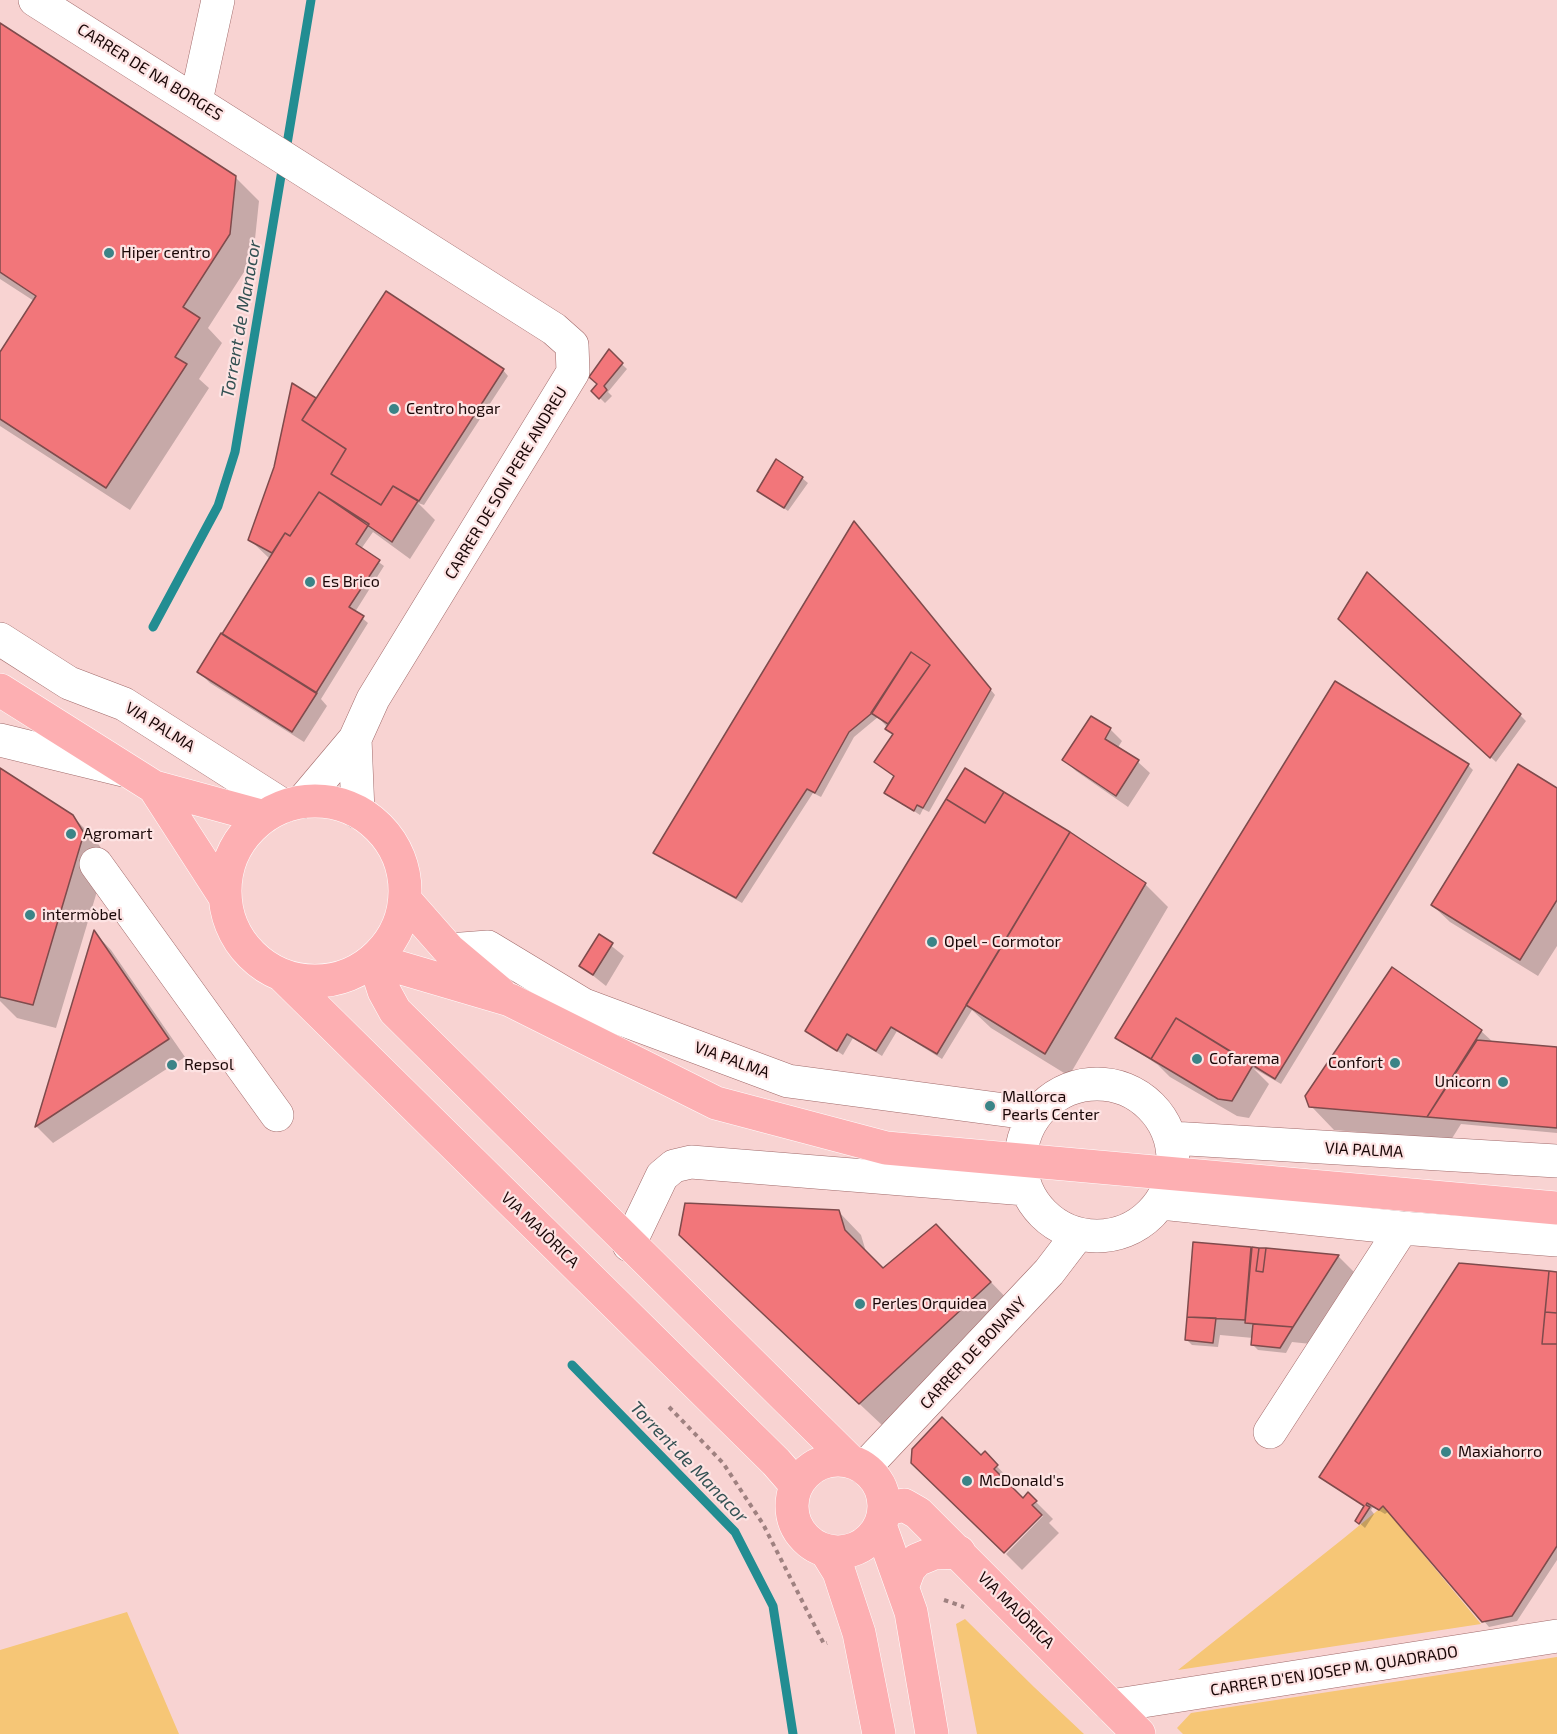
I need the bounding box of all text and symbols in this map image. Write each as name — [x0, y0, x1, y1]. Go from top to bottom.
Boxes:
street label: CARRER DE NA BORGES — [74, 19, 226, 125]
water label: Torrent de Manacor — [216, 238, 266, 400]
place label: Hiper centro — [121, 243, 210, 263]
marker: Hiper centro — [102, 246, 116, 260]
street label: CARRER DE SON PERE ANDREU — [441, 383, 571, 583]
place label: Centro hogar — [406, 399, 500, 419]
marker: Centro hogar — [387, 402, 401, 416]
place label: Es Brico — [322, 572, 380, 592]
marker: Es Brico — [303, 575, 317, 589]
street label: VIA PALMA — [122, 698, 198, 756]
place label: Agromart — [83, 824, 152, 844]
marker: Agromart — [64, 827, 78, 841]
place label: intermòbel — [42, 905, 122, 925]
marker: intermòbel — [23, 908, 37, 922]
place label: Opel - Cormotor — [944, 932, 1061, 952]
marker: Opel - Cormotor — [925, 935, 939, 949]
street label: VIA PALMA — [692, 1038, 772, 1082]
place label: Cofarema — [1209, 1049, 1280, 1069]
marker: Cofarema — [1190, 1052, 1204, 1066]
place label: Confort — [1328, 1053, 1383, 1073]
place label: Repsol — [184, 1055, 234, 1075]
marker: Confort — [1388, 1056, 1402, 1070]
marker: Repsol — [165, 1058, 179, 1072]
place label: Unicorn — [1435, 1072, 1491, 1092]
marker: Unicorn — [1496, 1075, 1510, 1089]
place label: Mallorca Pearls Center — [1002, 1087, 1100, 1125]
marker: Mallorca Pearls Center — [983, 1099, 997, 1113]
street label: VIA PALMA — [1324, 1138, 1404, 1162]
street label: VIA MAJÒRICA — [497, 1188, 583, 1272]
street label: CARRER DE BONANY — [916, 1293, 1030, 1413]
place label: Perles Orquidea — [872, 1294, 987, 1314]
marker: Perles Orquidea — [853, 1297, 867, 1311]
water label: Torrent de Manacor — [626, 1397, 752, 1527]
place label: Maxiahorro — [1458, 1442, 1542, 1462]
marker: Maxiahorro — [1439, 1445, 1453, 1459]
place label: McDonald's — [979, 1471, 1064, 1491]
marker: McDonald's — [960, 1474, 974, 1488]
street label: VIA MAJÒRICA — [974, 1568, 1058, 1652]
street label: CARRER D'EN JOSEP M. QUADRADO — [1209, 1642, 1459, 1700]

